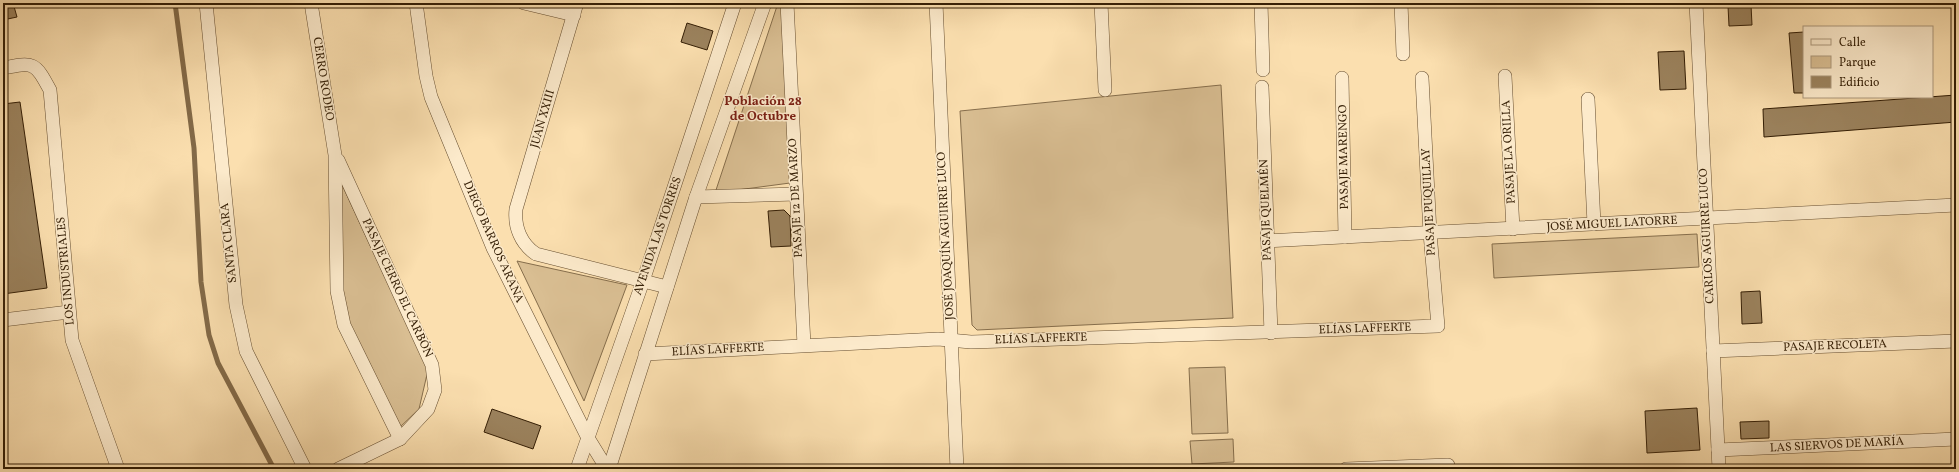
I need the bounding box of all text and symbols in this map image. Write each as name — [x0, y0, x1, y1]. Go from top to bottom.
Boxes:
legend — [1803, 26, 1933, 98]
text: Calle — [1839, 35, 1866, 51]
street label: CERRO RODEO — [308, 36, 338, 122]
text: Parque — [1839, 55, 1876, 71]
text: Edificio — [1839, 75, 1879, 91]
street label: JUAN XXIII — [527, 88, 559, 150]
district label: Población 28 de Octubre — [724, 93, 802, 126]
street label: PASAJE LA ORILLA — [1498, 99, 1520, 204]
street label: PASAJE MARENGO — [1335, 104, 1353, 210]
street label: PASAJE 12 DE MARZO — [785, 138, 807, 258]
street label: PASAJE PUQUILLAY — [1418, 147, 1440, 256]
street label: JOSÉ JOAQUÍN AGUIRRE LUCO — [933, 151, 958, 321]
street label: PASAJE QUELMÉN — [1255, 159, 1276, 261]
street label: CARLOS AGUIRRE LUCO — [1695, 168, 1719, 304]
street label: AVENIDA LAS TORRES — [630, 175, 686, 297]
street label: DIEGO BARROS ARANA — [459, 178, 527, 306]
street label: SANTA CLARA — [217, 202, 241, 284]
street label: JOSÉ MIGUEL LATORRE — [1546, 212, 1678, 235]
street label: PASAJE CERRO EL CARBÓN — [358, 215, 437, 360]
street label: LOS INDUSTRIALES — [53, 216, 79, 326]
street label: ELÍAS LAFFERTE — [1318, 318, 1412, 339]
street label: ELÍAS LAFFERTE — [994, 328, 1088, 349]
street label: PASAJE RECOLETA — [1783, 336, 1888, 356]
street label: ELÍAS LAFFERTE — [671, 339, 765, 360]
street label: LAS SIERVOS DE MARÍA — [1769, 432, 1905, 457]

